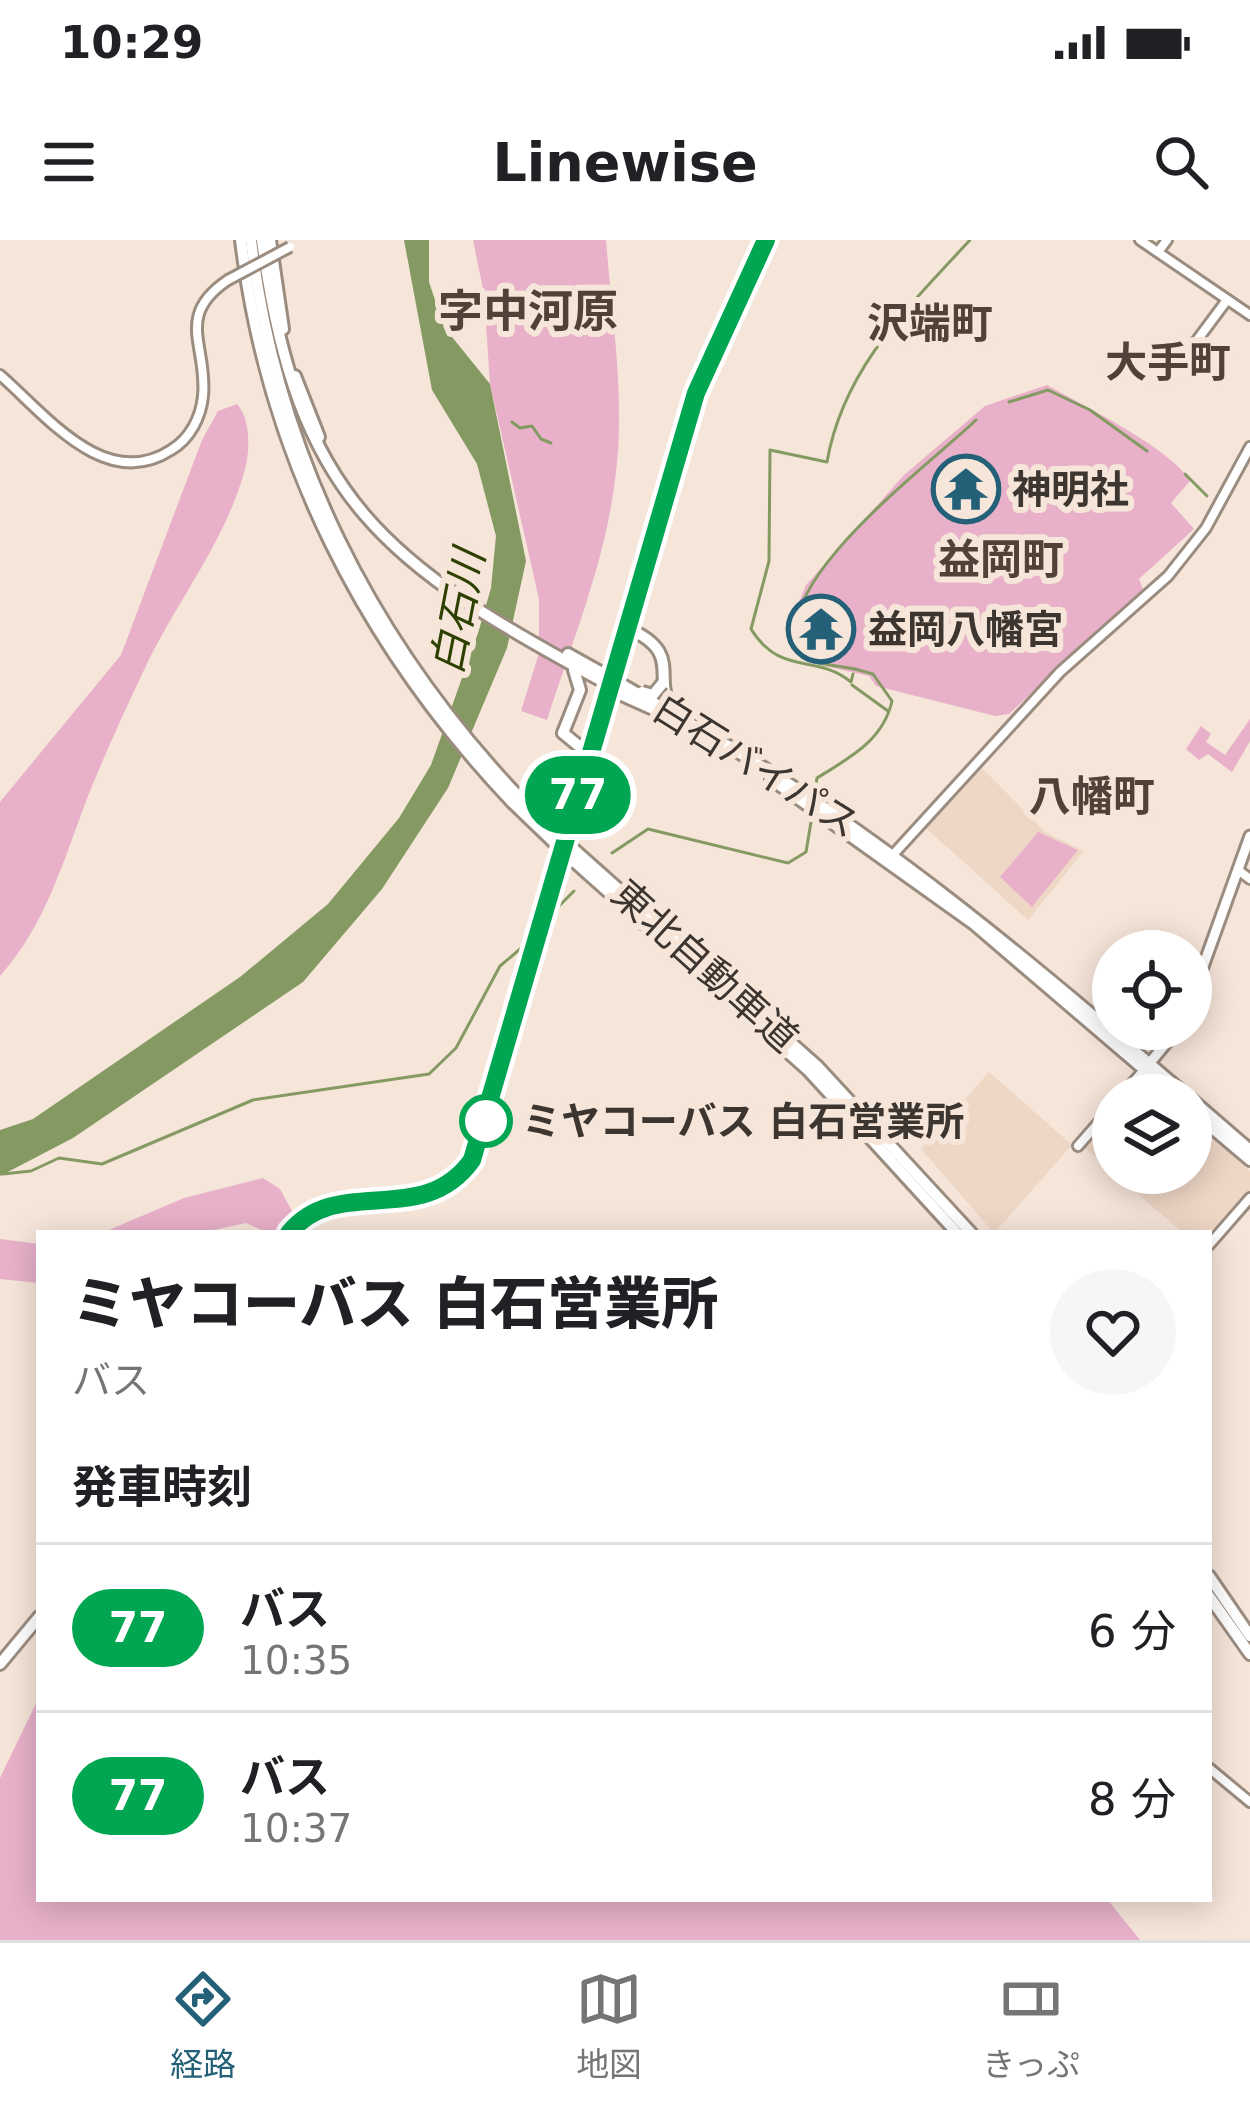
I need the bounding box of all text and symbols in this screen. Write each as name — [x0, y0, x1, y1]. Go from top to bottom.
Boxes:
text: 10:29 — [60, 16, 203, 69]
icon: menu — [36, 129, 102, 195]
icon: search — [1148, 129, 1214, 195]
text: Linewise — [492, 131, 758, 194]
district label: 字中河原 — [438, 285, 618, 338]
district label: 沢端町 — [867, 299, 993, 348]
district label: 大手町 — [1105, 338, 1231, 387]
temple icon: 神明社 — [931, 454, 1001, 524]
place label: 神明社 — [1012, 467, 1129, 512]
district label: 益岡町 — [938, 535, 1064, 584]
water label: 白石川 — [422, 542, 495, 679]
temple icon: 益岡八幡宮 — [786, 594, 856, 664]
place label: 益岡八幡宮 — [868, 607, 1063, 652]
street label: 白石バイパス — [645, 685, 867, 847]
line badge: 77 — [524, 756, 632, 834]
text: 77 — [549, 770, 607, 819]
district label: 八幡町 — [1029, 772, 1155, 821]
street label: 東北自動車道 — [603, 871, 807, 1061]
map controls — [1092, 930, 1212, 1194]
button: locate — [1092, 930, 1212, 1050]
button: layers — [1092, 1074, 1212, 1194]
marker: ミヤコーバス 白石営業所 — [461, 1096, 511, 1146]
place label: ミヤコーバス 白石営業所 — [522, 1099, 964, 1144]
button: heart — [1050, 1269, 1176, 1395]
text: ミヤコーバス 白石営業所 — [72, 1271, 718, 1337]
text: バス — [72, 1358, 150, 1403]
text: 発車時刻 — [72, 1461, 252, 1514]
text: バス — [240, 1583, 330, 1636]
text: 77 — [109, 1603, 167, 1652]
text: 6 分 — [1088, 1605, 1176, 1658]
text: 10:35 — [240, 1638, 352, 1683]
text: バス — [240, 1751, 330, 1804]
text: 77 — [109, 1771, 167, 1820]
text: 8 分 — [1088, 1773, 1176, 1826]
text: 10:37 — [240, 1806, 352, 1851]
tab: 経路 — [170, 1966, 236, 2086]
tab: 地図 — [576, 1966, 642, 2086]
tab: きっぷ — [982, 1966, 1080, 2086]

